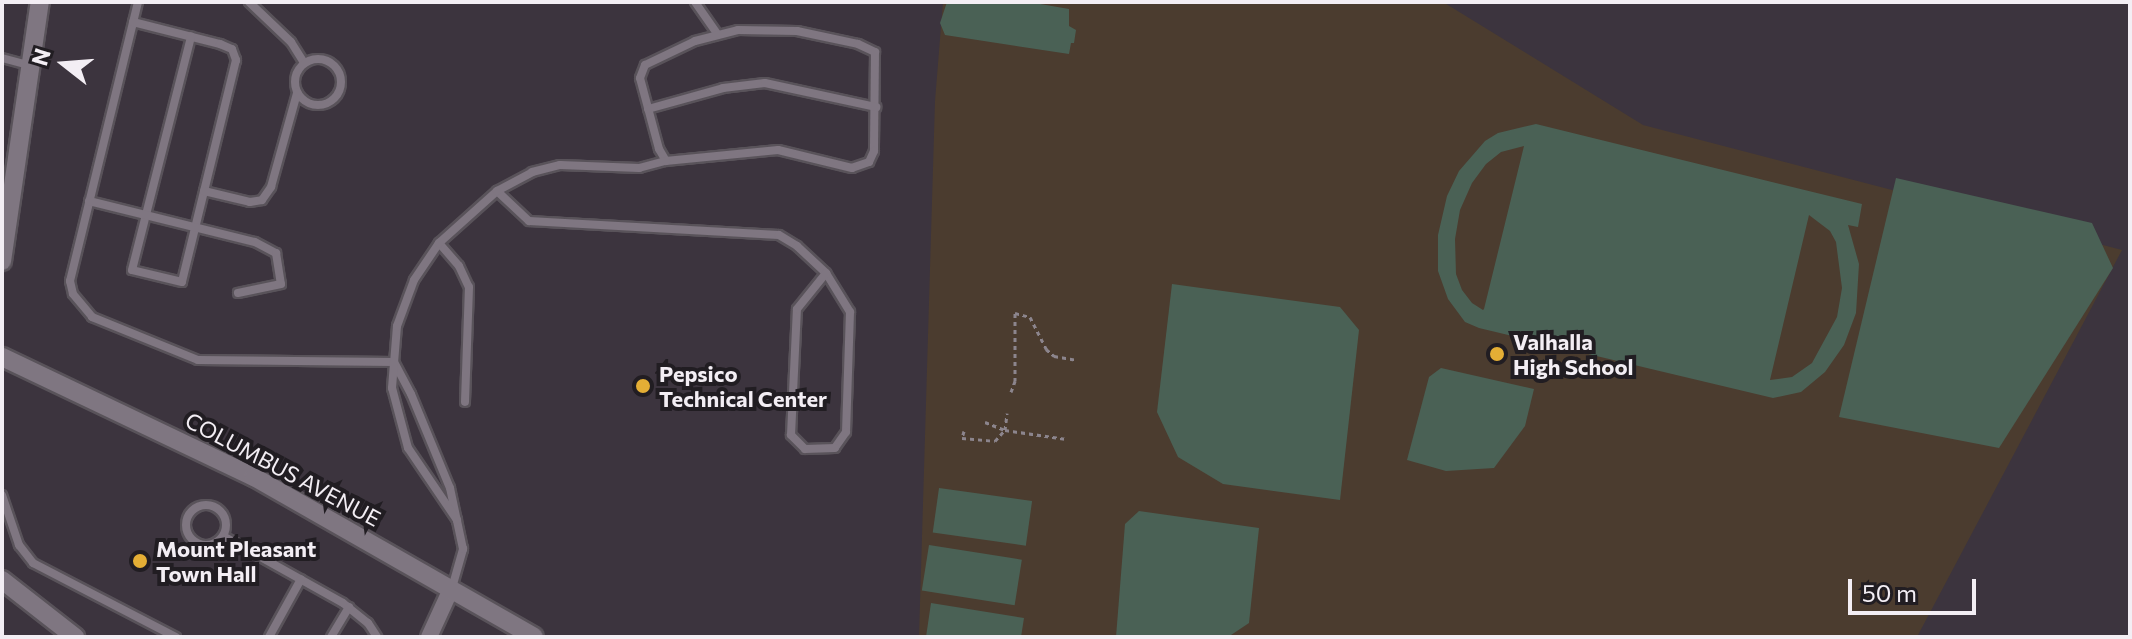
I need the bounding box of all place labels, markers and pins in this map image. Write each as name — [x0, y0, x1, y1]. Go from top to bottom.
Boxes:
place label: Valhalla High School — [1513, 328, 1634, 380]
marker: Valhalla High School — [1488, 345, 1506, 363]
place label: Pepsico Technical Center — [659, 360, 827, 412]
marker: Pepsico Technical Center — [634, 377, 652, 395]
place label: Mount Pleasant Town Hall — [156, 535, 316, 586]
marker: Mount Pleasant Town Hall — [131, 552, 149, 570]

